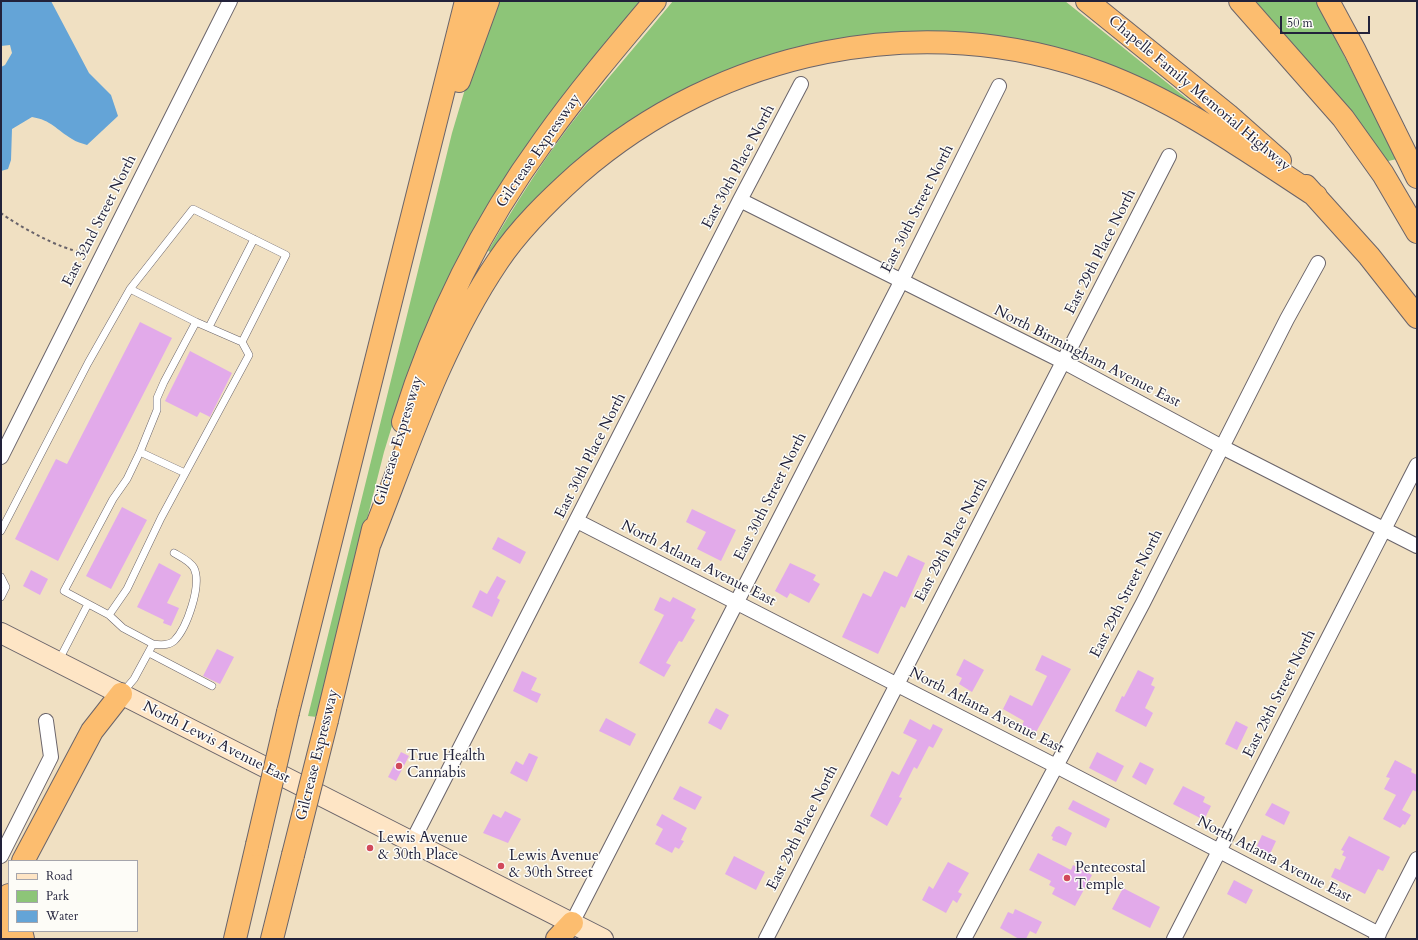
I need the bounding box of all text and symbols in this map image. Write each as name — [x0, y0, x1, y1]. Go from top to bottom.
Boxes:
scale bar — [1282, 8, 1372, 34]
street label: Chapelle Family Memorial Highway — [1104, 12, 1294, 176]
text: 50 m — [1287, 15, 1313, 31]
street label: Gilcrease Expressway — [493, 91, 585, 211]
street label: East 30th Place North — [699, 102, 779, 232]
street label: East 30th Street North — [878, 142, 958, 276]
street label: East 32nd Street North — [59, 152, 141, 290]
street label: East 29th Place North — [1062, 186, 1140, 318]
street label: North Birmingham Avenue East — [991, 302, 1183, 412]
street label: Gilcrease Expressway — [371, 374, 427, 508]
street label: East 30th Place North — [552, 390, 630, 522]
street label: East 30th Street North — [731, 430, 811, 564]
street label: East 29th Place North — [912, 475, 992, 605]
street label: North Atlanta Avenue East — [618, 517, 778, 611]
street label: East 29th Street North — [1087, 527, 1167, 661]
street label: East 28th Street North — [1240, 627, 1320, 761]
street label: North Atlanta Avenue East — [906, 664, 1066, 758]
street label: Gilcrease Expressway — [293, 687, 343, 823]
street label: North Lewis Avenue East — [139, 698, 293, 788]
place label: True Health Cannabis — [407, 748, 485, 783]
marker: True Health Cannabis — [394, 761, 404, 771]
street label: East 29th Place North — [764, 762, 842, 894]
street label: North Atlanta Avenue East — [1194, 813, 1354, 907]
place label: Lewis Avenue & 30th Place — [378, 830, 468, 865]
marker: Lewis Avenue & 30th Place — [365, 843, 375, 853]
place label: Lewis Avenue & 30th Street — [509, 848, 599, 883]
legend — [8, 860, 138, 932]
place label: Pentecostal Temple — [1075, 860, 1146, 895]
marker: Lewis Avenue & 30th Street — [496, 861, 506, 871]
text: Road — [46, 868, 72, 884]
marker: Pentecostal Temple — [1062, 873, 1072, 883]
text: Park — [46, 888, 69, 904]
text: Water — [46, 908, 78, 924]

